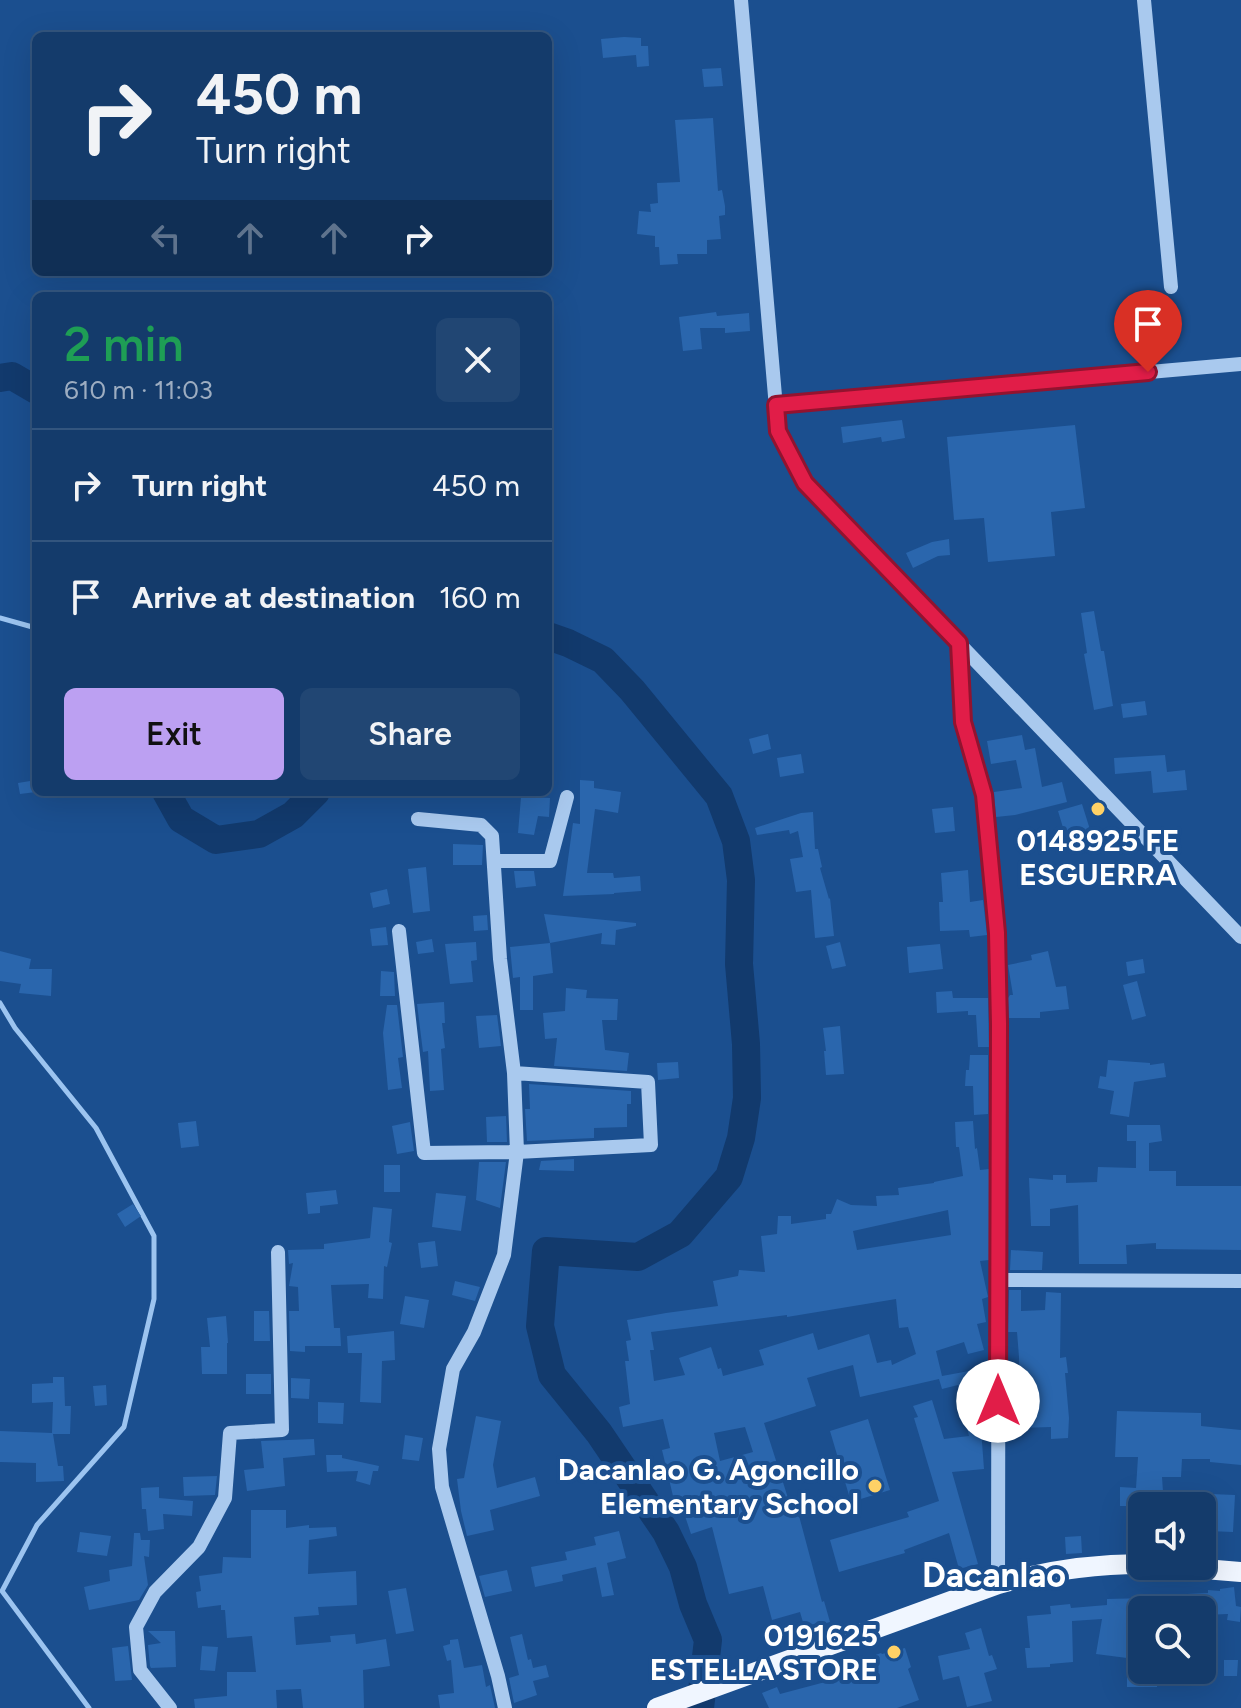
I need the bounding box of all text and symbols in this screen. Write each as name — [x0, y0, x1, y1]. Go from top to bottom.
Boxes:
text: 450 m — [196, 61, 362, 128]
icon: right — [64, 64, 168, 168]
text: Turn right — [196, 129, 351, 172]
icon: left — [144, 216, 188, 260]
icon: ahead — [228, 216, 272, 260]
icon: ahead — [312, 216, 356, 260]
icon: right — [396, 216, 440, 260]
pin — [1114, 290, 1182, 372]
icon: arrive — [1126, 302, 1170, 346]
text: 2 min — [64, 315, 184, 373]
button: close — [436, 318, 520, 402]
text: 610 m · 11:03 — [64, 374, 213, 406]
icon: right — [64, 463, 108, 507]
text: Turn right — [132, 467, 267, 504]
text: 450 m — [432, 467, 520, 504]
icon: arrive — [64, 575, 108, 619]
text: Arrive at destination — [132, 579, 415, 616]
text: 160 m — [439, 579, 521, 616]
button: Exit — [64, 688, 284, 780]
button: Share — [300, 688, 520, 780]
marker: 0148925 FE ESGUERRA — [1089, 800, 1107, 818]
place label: 0148925 FE ESGUERRA — [1016, 822, 1180, 893]
position arrow — [956, 1359, 1040, 1443]
place label: Dacanlao G. Agoncillo Elementary School — [558, 1451, 859, 1522]
marker: Dacanlao G. Agoncillo Elementary School — [866, 1477, 884, 1495]
map controls — [1128, 1492, 1216, 1684]
button: sound — [1128, 1492, 1216, 1580]
district label: Dacanlao — [922, 1555, 1066, 1596]
button: search — [1128, 1596, 1216, 1684]
place label: 0191625 ESTELLA STORE — [650, 1617, 878, 1688]
marker: 0191625 ESTELLA STORE — [885, 1643, 903, 1661]

